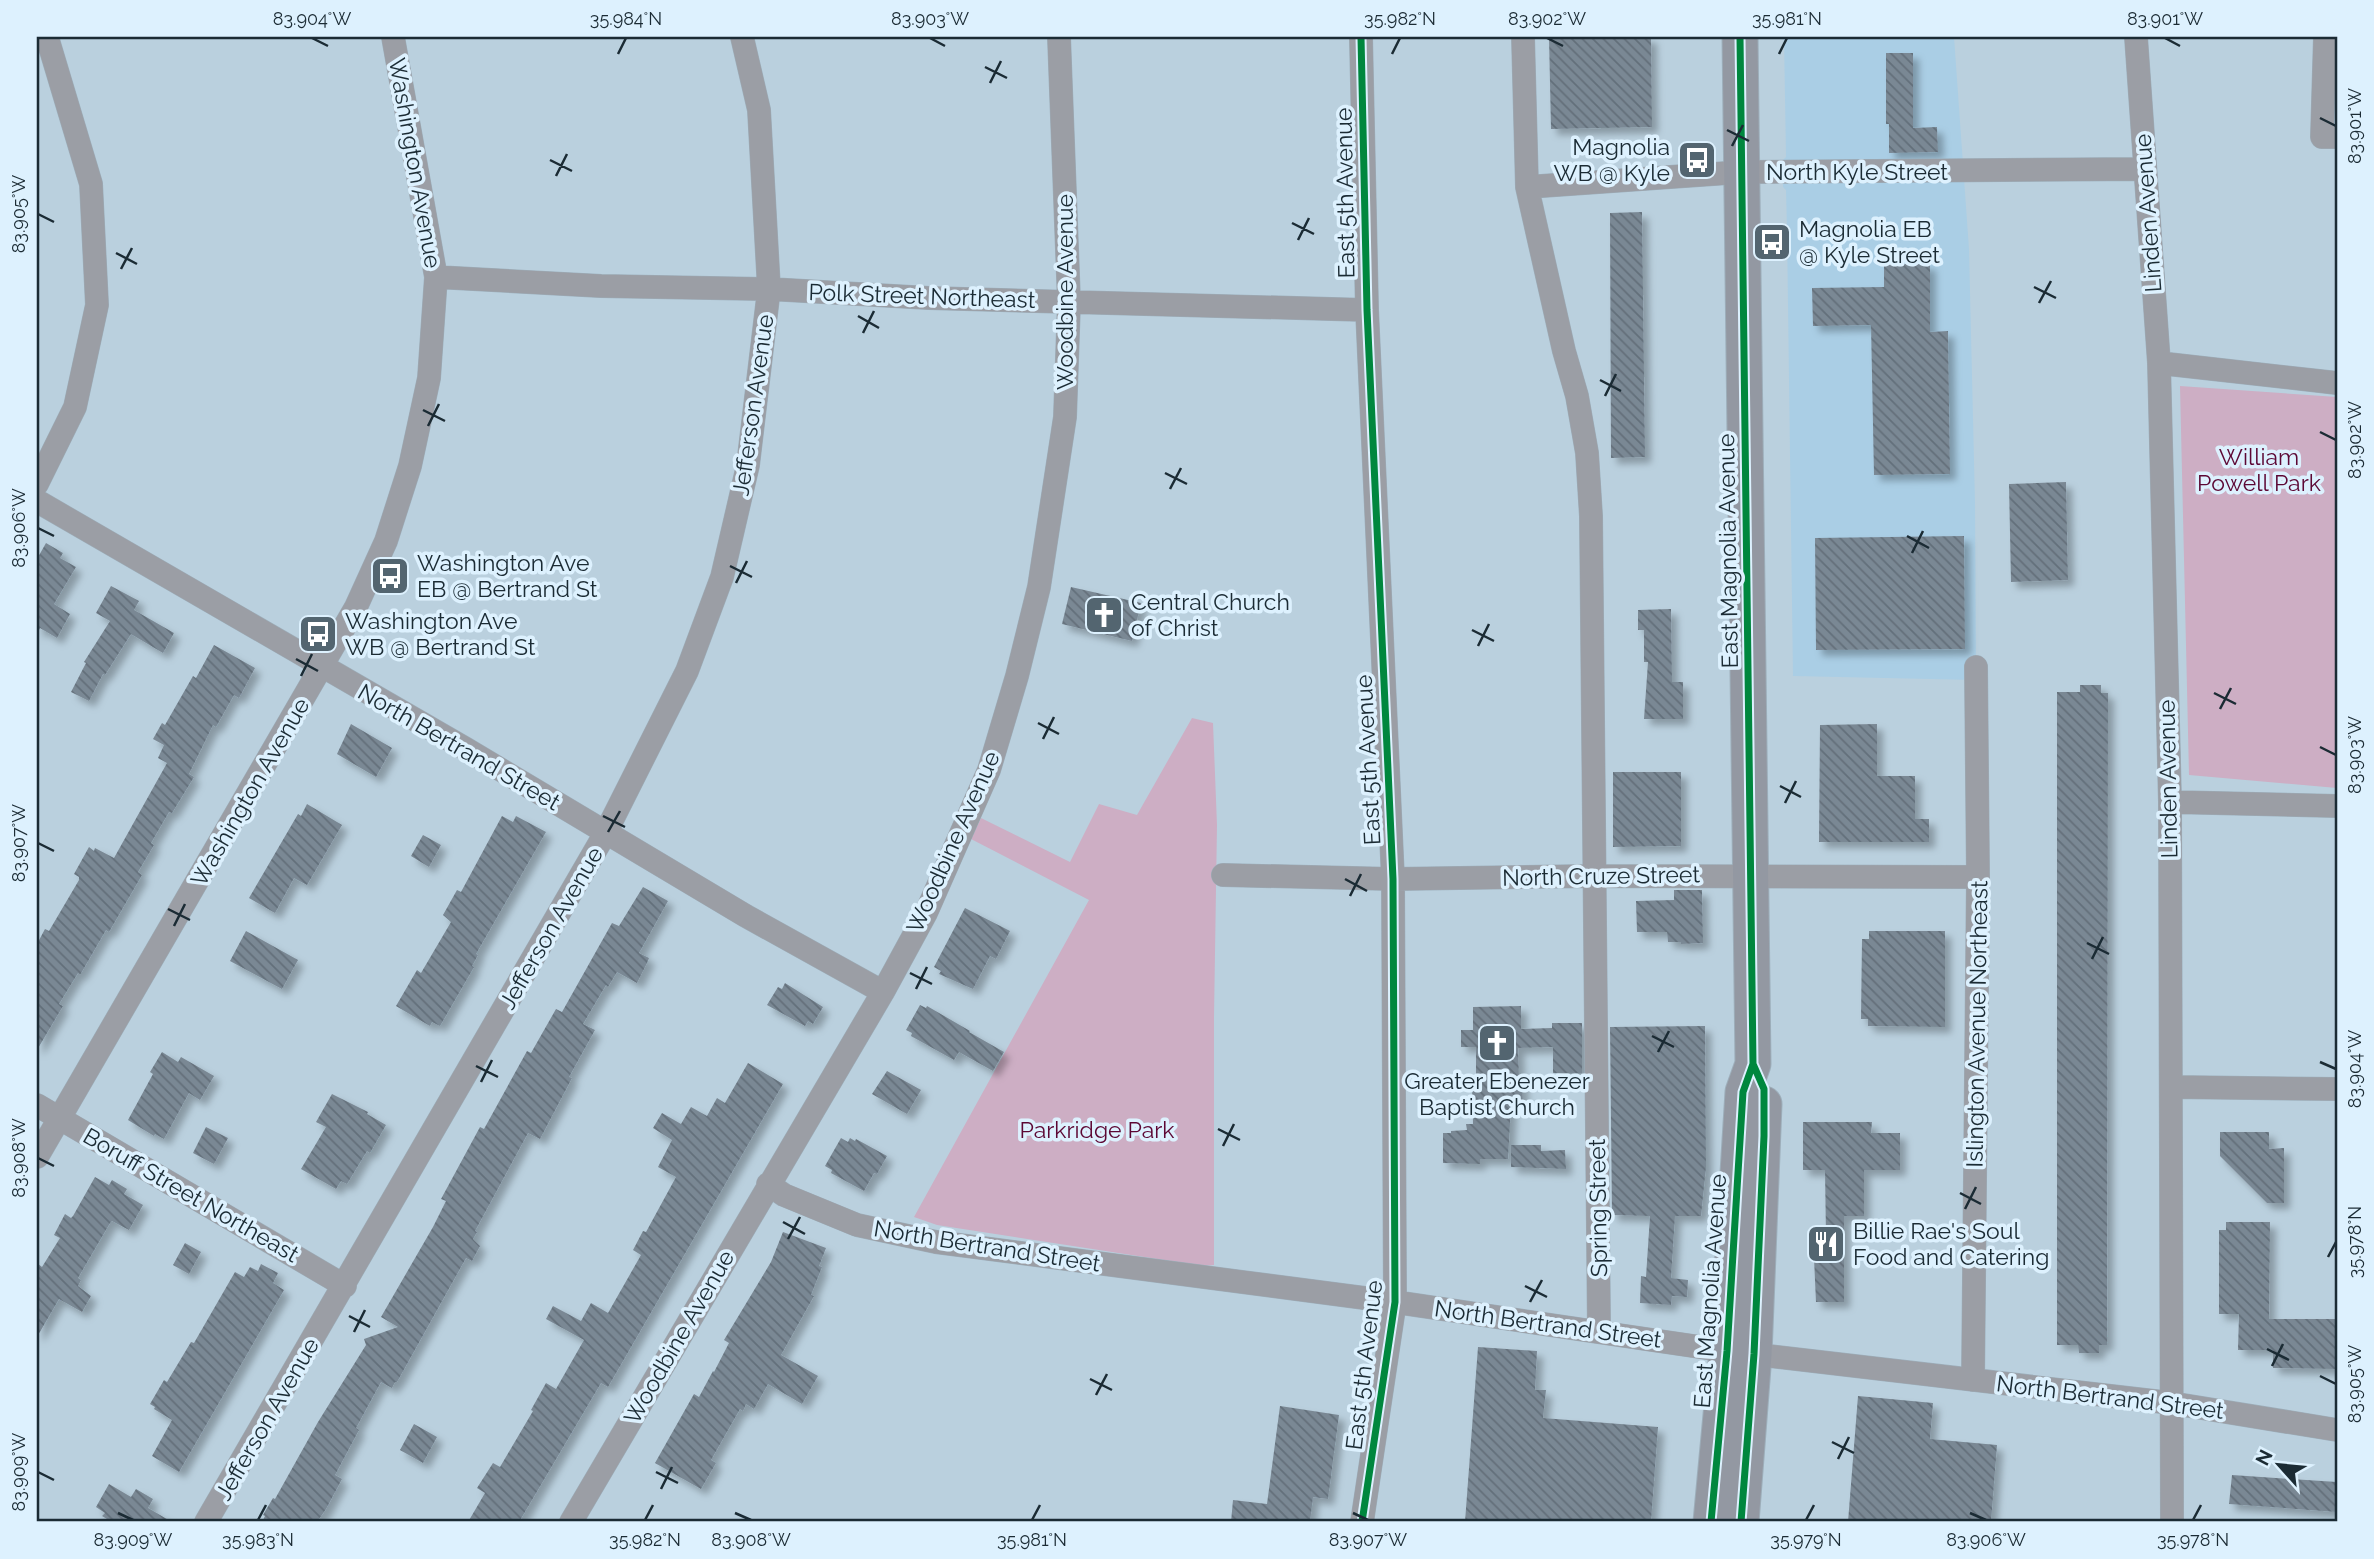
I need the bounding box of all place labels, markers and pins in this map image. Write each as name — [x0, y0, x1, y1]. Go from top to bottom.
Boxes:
place label: Magnolia WB @ Kyle — [1553, 133, 1670, 186]
bus stop icon: Magnolia WB @ Kyle — [1676, 139, 1718, 181]
place label: Magnolia EB @ Kyle Street — [1799, 215, 1940, 268]
bus stop icon: Magnolia EB @ Kyle Street — [1751, 221, 1793, 263]
place label: Washington Ave EB @ Bertrand St — [417, 549, 598, 602]
bus stop icon: Washington Ave EB @ Bertrand St — [369, 555, 411, 597]
place label: Central Church of Christ — [1131, 588, 1290, 641]
church icon: Central Church of Christ — [1083, 594, 1125, 636]
place label: Washington Ave WB @ Bertrand St — [345, 607, 536, 660]
bus stop icon: Washington Ave WB @ Bertrand St — [297, 613, 339, 655]
church icon: Greater Ebenezer Baptist Church — [1476, 1022, 1518, 1064]
place label: Greater Ebenezer Baptist Church — [1404, 1067, 1590, 1120]
place label: Billie Rae's Soul Food and Catering — [1853, 1217, 2049, 1270]
restaurant icon: Billie Rae's Soul Food and Catering — [1805, 1223, 1847, 1265]

